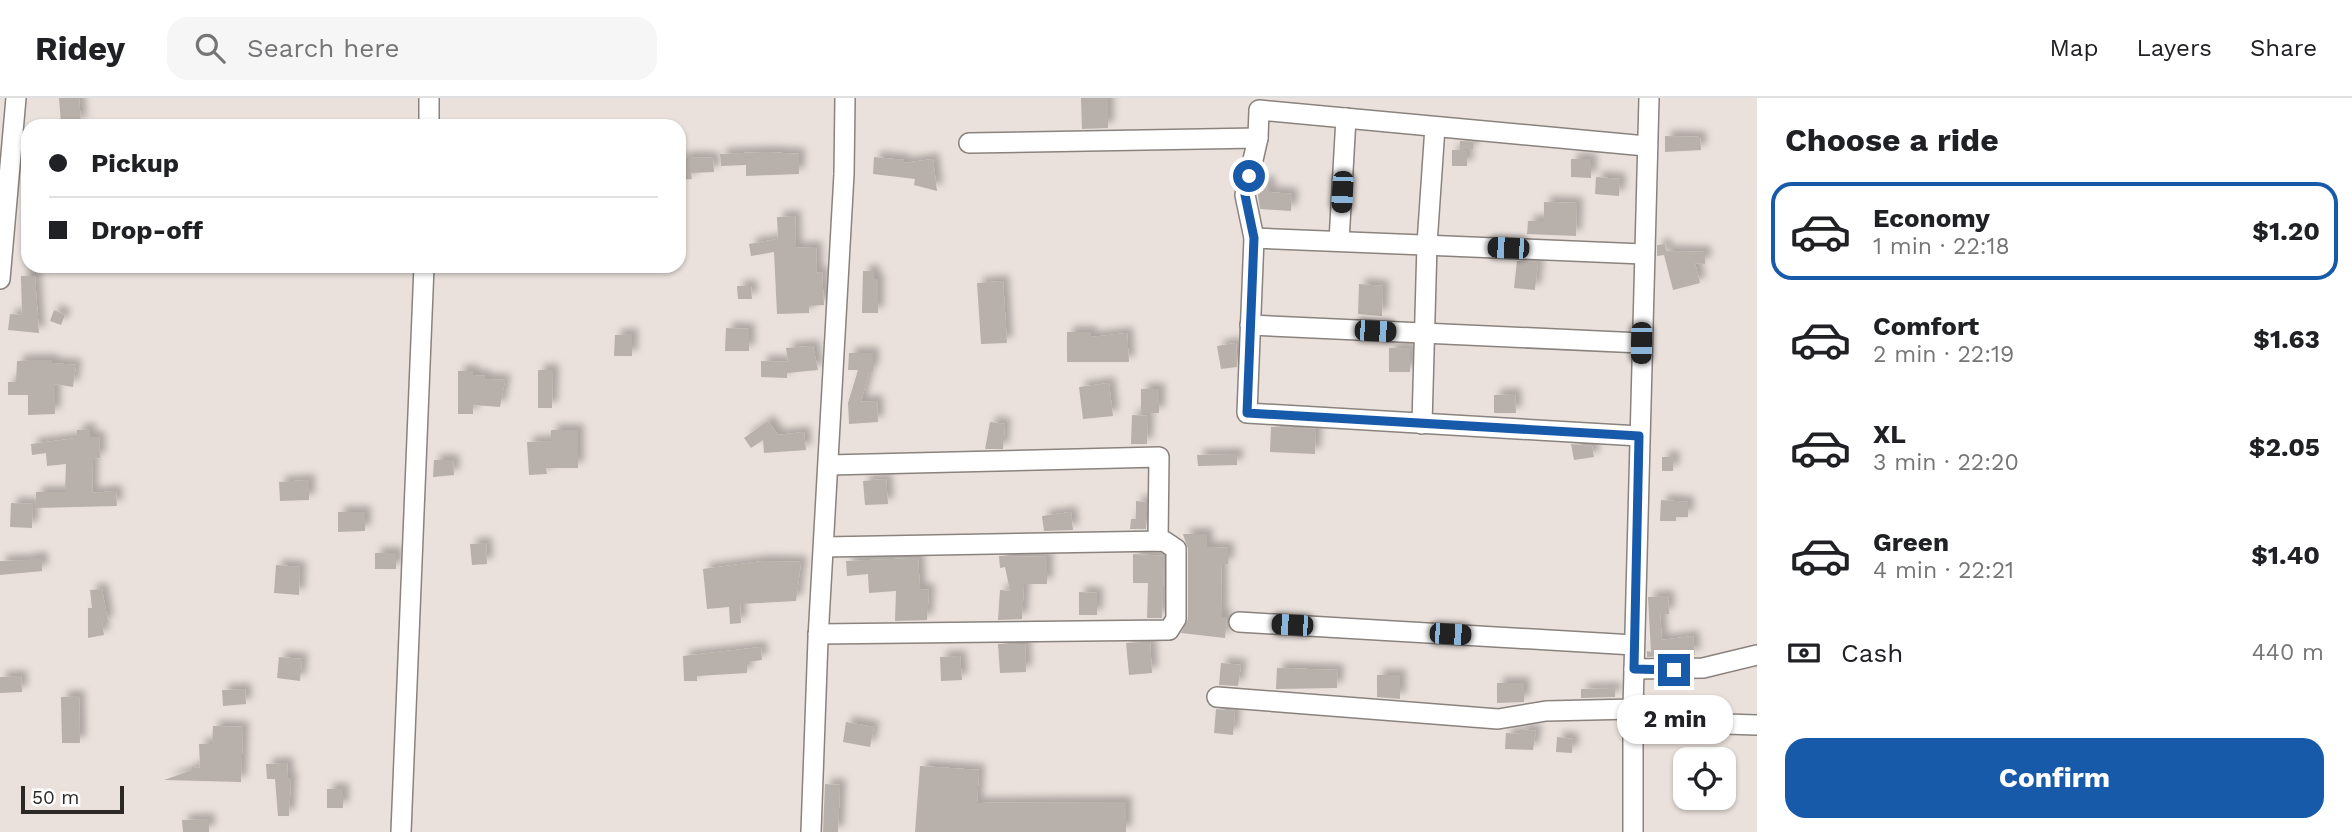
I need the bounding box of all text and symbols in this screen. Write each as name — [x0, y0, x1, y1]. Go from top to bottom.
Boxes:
search box — [167, 17, 657, 80]
text: Ridey — [35, 29, 125, 68]
icon: search — [191, 29, 229, 67]
text: Search here — [247, 33, 399, 63]
text: Map — [2050, 34, 2098, 62]
text: Layers — [2136, 34, 2212, 62]
text: Share — [2250, 34, 2317, 62]
text: Choose a ride — [1785, 121, 1999, 159]
text: Pickup — [91, 148, 179, 178]
route start — [1233, 160, 1265, 192]
car — [1331, 170, 1354, 214]
icon: car — [1789, 200, 1852, 263]
text: Economy — [1873, 203, 1990, 233]
text: Drop-off — [91, 215, 203, 245]
text: $1.20 — [2252, 216, 2320, 246]
text: 1 min · 22:18 — [1873, 233, 2010, 260]
car — [1487, 237, 1530, 259]
icon: car — [1789, 308, 1852, 371]
text: Comfort — [1873, 311, 1979, 341]
car — [1354, 319, 1397, 343]
car — [1631, 322, 1652, 364]
text: $1.63 — [2253, 324, 2320, 354]
text: 2 min · 22:19 — [1873, 341, 2014, 368]
icon: car — [1789, 416, 1852, 479]
text: XL — [1873, 419, 1906, 449]
text: $2.05 — [2249, 432, 2320, 462]
text: 3 min · 22:20 — [1873, 449, 2019, 476]
icon: car — [1789, 524, 1852, 587]
text: Green — [1873, 527, 1949, 557]
text: $1.40 — [2251, 540, 2320, 570]
text: 4 min · 22:21 — [1873, 557, 2014, 584]
car — [1271, 613, 1314, 637]
car — [1429, 622, 1472, 646]
icon: cash — [1785, 634, 1823, 672]
text: Cash — [1841, 638, 1903, 668]
text: 440 m — [2252, 639, 2324, 666]
route end — [1658, 654, 1690, 686]
callout: 2 min — [1616, 694, 1732, 744]
text: 2 min — [1644, 706, 1706, 733]
button: Confirm — [1785, 738, 2324, 818]
map controls — [1673, 747, 1736, 810]
button: locate — [1673, 747, 1736, 810]
scale bar — [21, 783, 124, 815]
text: 50 m — [32, 786, 79, 809]

